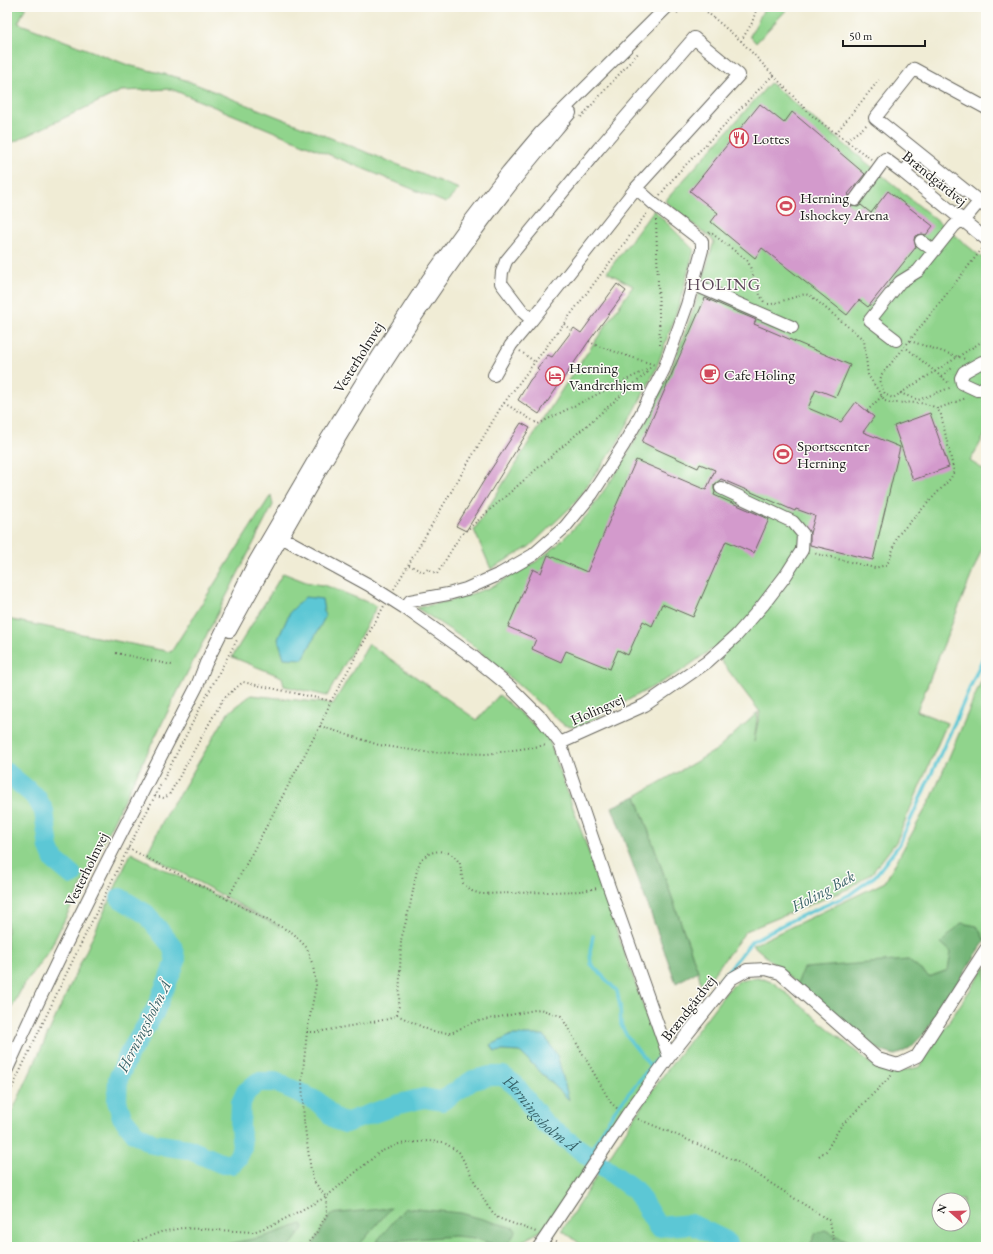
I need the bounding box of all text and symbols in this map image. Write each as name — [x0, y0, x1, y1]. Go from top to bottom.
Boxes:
scale bar — [843, 22, 925, 48]
text: 50 m — [849, 28, 873, 44]
restaurant icon: Lottes — [728, 127, 750, 149]
place label: Lottes — [753, 129, 789, 148]
street label: Brændgårdvej — [899, 146, 971, 210]
place label: Herning Ishockey Arena — [800, 188, 889, 224]
sports icon: Herning Ishockey Arena — [775, 195, 797, 217]
district label: HOLING — [687, 273, 761, 295]
street label: Vesterholmvej — [329, 318, 387, 396]
place label: Herning Vandrerhjem — [569, 358, 644, 394]
cafe icon: Cafe Holing — [699, 363, 721, 385]
hotel icon: Herning Vandrerhjem — [544, 365, 566, 387]
place label: Cafe Holing — [724, 365, 795, 384]
place label: Sportscenter Herning — [797, 436, 869, 472]
sports icon: Sportscenter Herning — [772, 443, 794, 465]
street label: Holingvej — [567, 689, 627, 729]
street label: Vesterholmvej — [60, 829, 112, 909]
water label: Holing Bæk — [787, 865, 859, 917]
street label: Brændgårdvej — [656, 971, 720, 1045]
water label: Herningsholm Å — [111, 975, 177, 1076]
water label: Herningsholm Å — [499, 1069, 584, 1157]
north arrow — [931, 1192, 971, 1232]
text: N — [934, 1202, 950, 1215]

